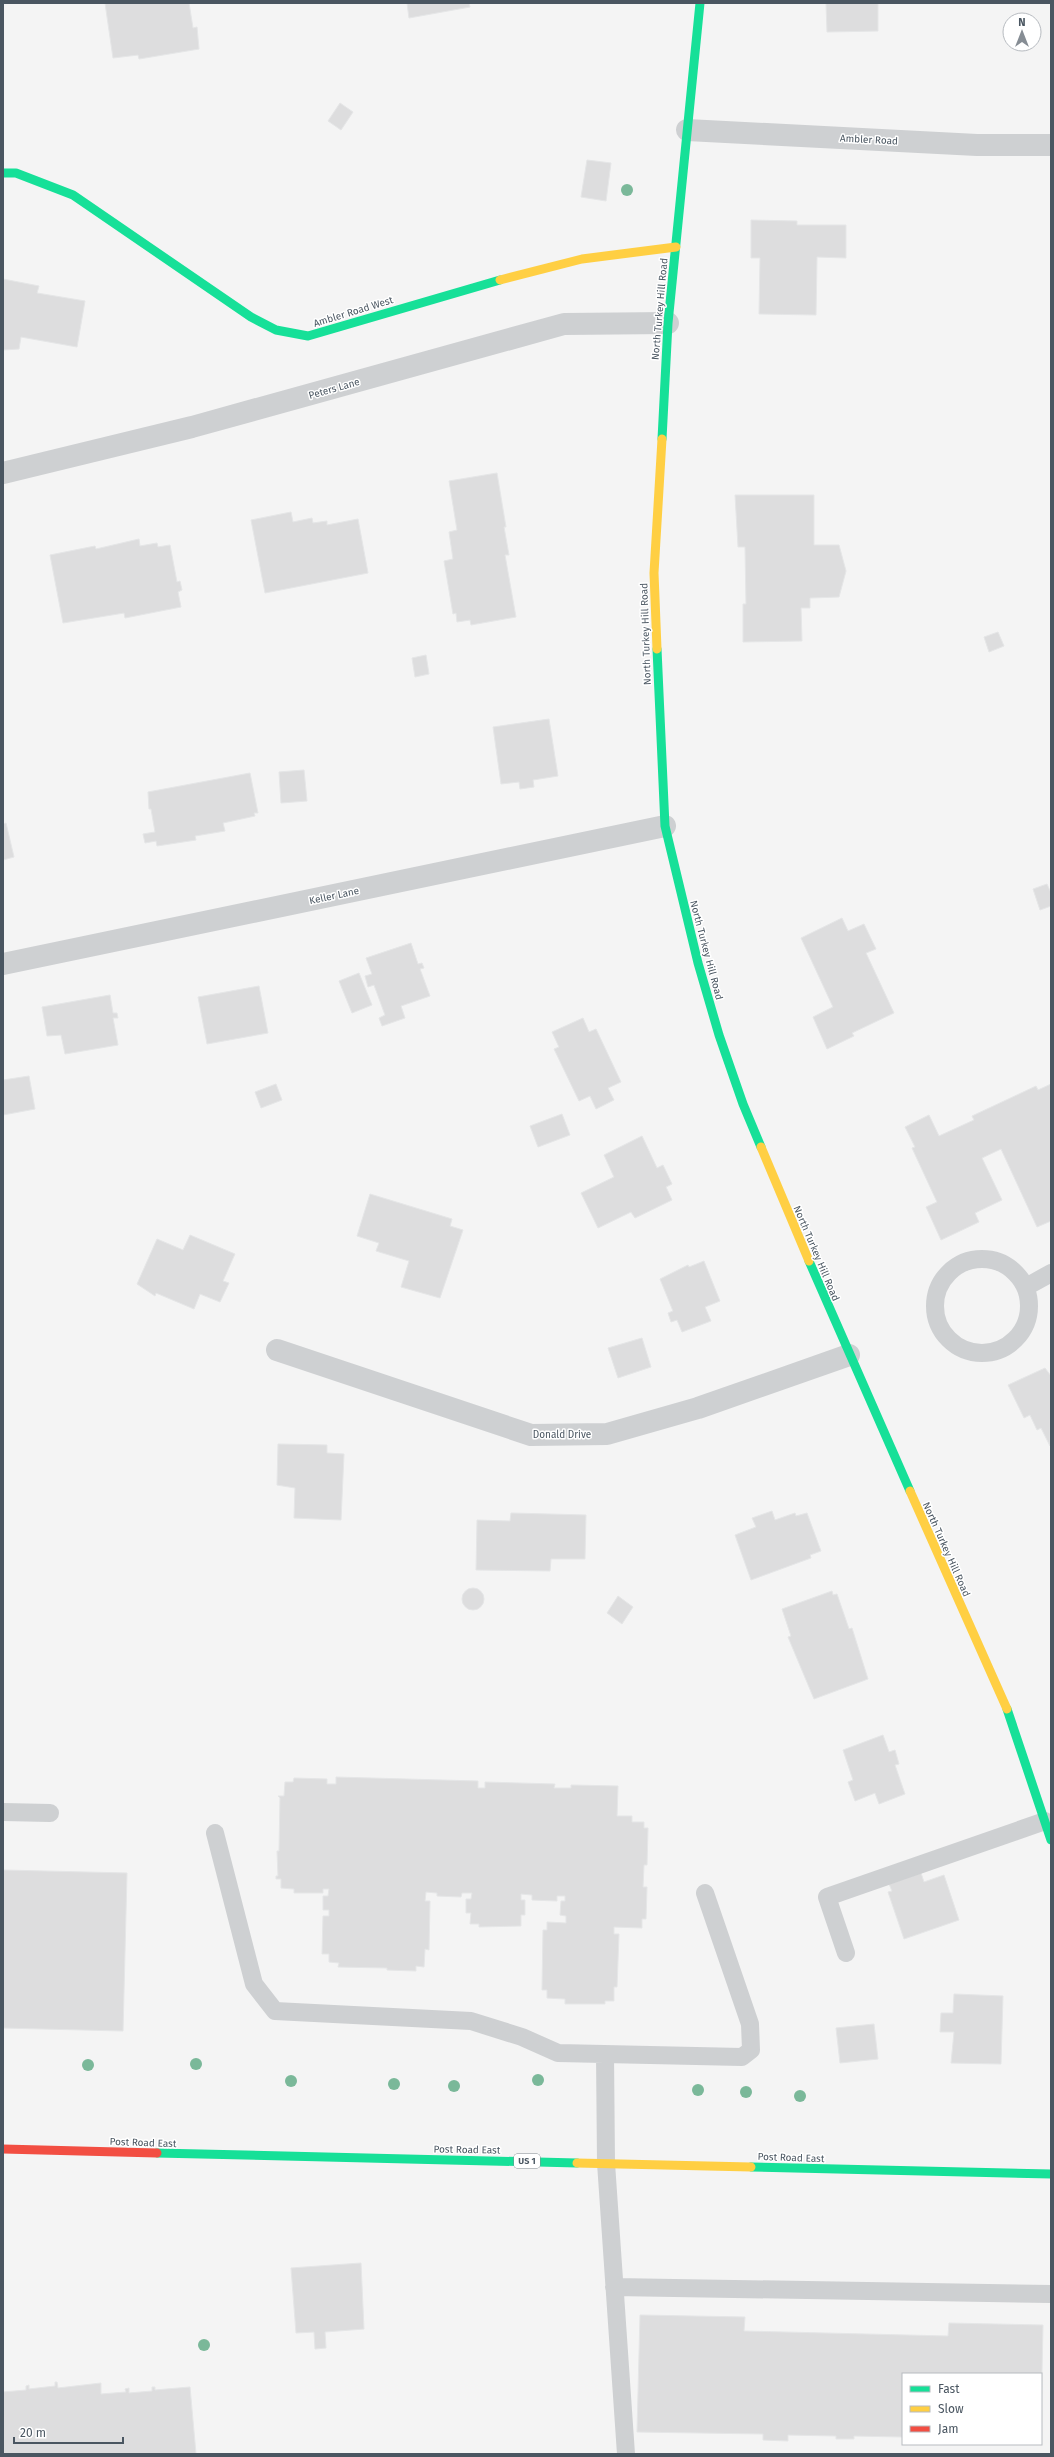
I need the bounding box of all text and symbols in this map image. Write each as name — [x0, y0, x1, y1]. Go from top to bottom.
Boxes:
north arrow — [1002, 12, 1042, 52]
text: N — [1018, 16, 1026, 29]
street label: Ambler Road — [840, 132, 898, 148]
street label: North Turkey Hill Road — [650, 258, 670, 361]
street label: Ambler Road West — [312, 294, 395, 330]
street label: Peters Lane — [307, 376, 361, 402]
street label: North Turkey Hill Road — [638, 583, 654, 685]
street label: Keller Lane — [308, 885, 360, 907]
street label: North Turkey Hill Road — [687, 899, 725, 1001]
street label: North Turkey Hill Road — [791, 1204, 842, 1303]
street label: Donald Drive — [533, 1429, 591, 1441]
street label: North Turkey Hill Road — [920, 1500, 972, 1599]
street label: Post Road East — [109, 2136, 177, 2150]
street label: Post Road East — [433, 2143, 501, 2157]
street label: Post Road East — [757, 2151, 825, 2165]
road number: US 1 — [514, 2154, 540, 2168]
legend — [902, 2373, 1042, 2445]
text: Fast — [938, 2382, 960, 2396]
text: Slow — [938, 2402, 964, 2416]
scale bar — [14, 2419, 123, 2445]
text: Jam — [938, 2422, 958, 2436]
text: 20 m — [20, 2426, 46, 2440]

